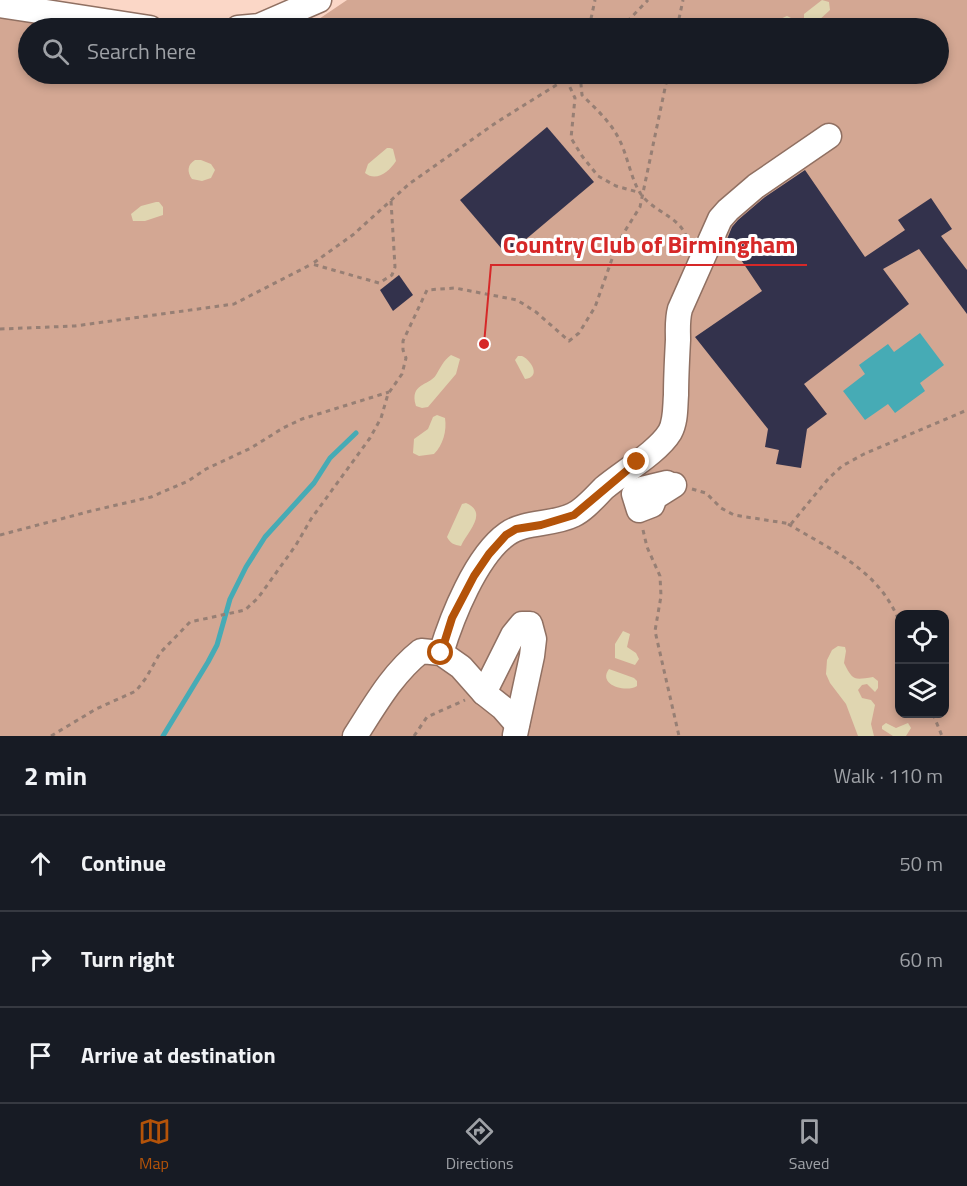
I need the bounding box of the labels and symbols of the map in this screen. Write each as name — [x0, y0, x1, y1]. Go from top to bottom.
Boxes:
callout: Country Club of Birmingham — [491, 223, 807, 265]
text: Country Club of Birmingham — [503, 226, 795, 262]
route end — [623, 448, 649, 474]
route start — [427, 639, 453, 665]

